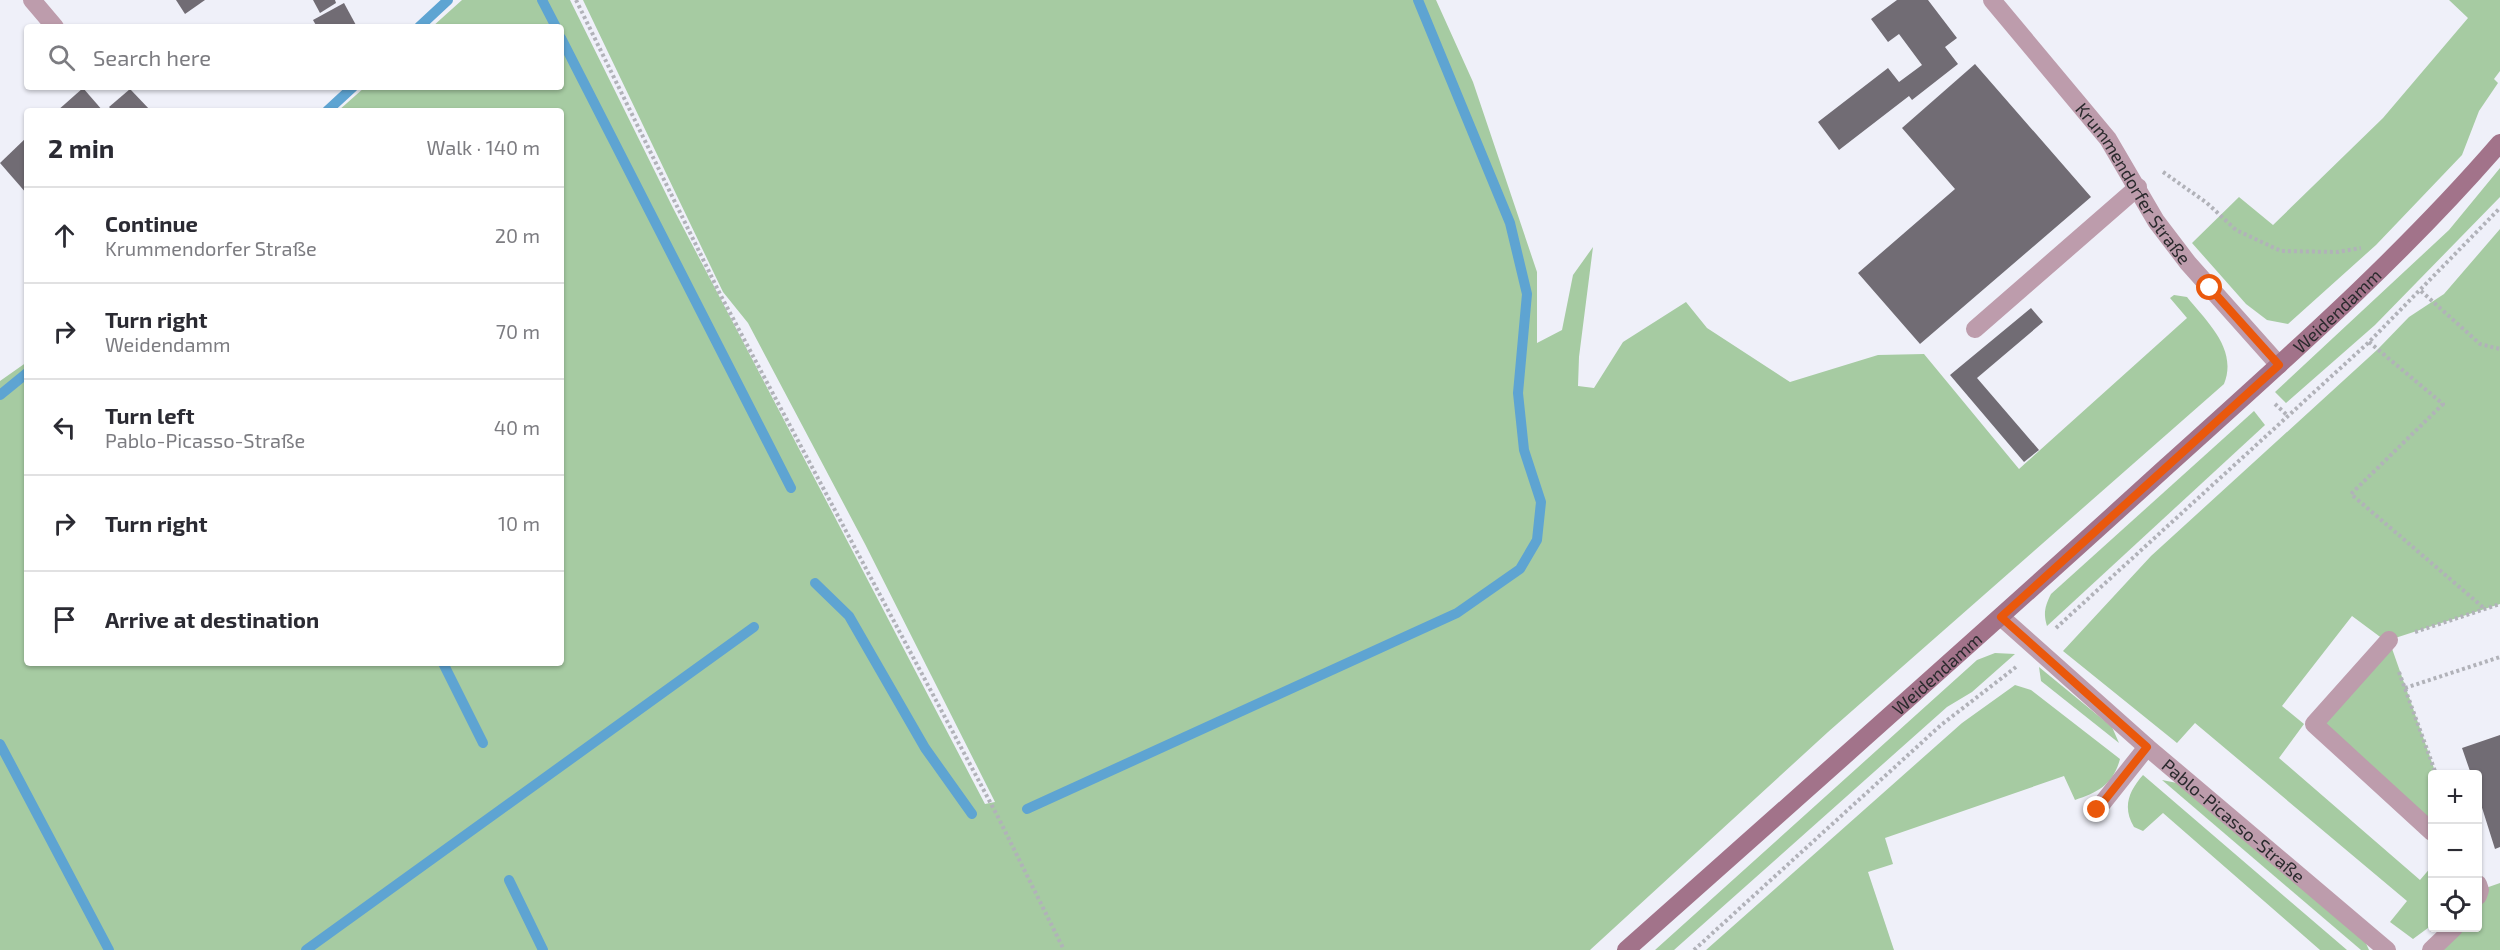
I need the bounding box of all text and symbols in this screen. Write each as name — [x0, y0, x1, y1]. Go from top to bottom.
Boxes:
search box — [24, 24, 564, 90]
icon: search — [45, 41, 78, 74]
text: Search here — [93, 44, 211, 70]
street label: Krummendorfer Straße — [2071, 98, 2196, 268]
text: 2 min — [48, 132, 114, 163]
text: Walk · 140 m — [426, 135, 540, 159]
text: Continue — [105, 210, 198, 236]
icon: ahead — [48, 219, 81, 252]
text: 20 m — [495, 223, 540, 247]
text: Krummendorfer Straße — [105, 236, 317, 260]
street label: Weidendamm — [2288, 264, 2386, 358]
route start — [2196, 274, 2222, 300]
text: Turn right — [105, 306, 207, 332]
icon: right — [48, 315, 81, 348]
text: 70 m — [496, 319, 540, 343]
text: Weidendamm — [105, 332, 231, 356]
text: Turn left — [105, 402, 194, 428]
icon: left — [48, 411, 81, 444]
text: 40 m — [494, 415, 540, 439]
text: Pablo-Picasso-Straße — [105, 428, 305, 452]
icon: right — [48, 507, 81, 540]
text: Turn right — [105, 510, 207, 536]
text: 10 m — [498, 511, 540, 535]
icon: arrive — [48, 603, 81, 636]
text: Arrive at destination — [105, 606, 319, 632]
street label: Weidendamm — [1887, 628, 1986, 719]
street label: Pablo-Picasso-Straße — [2158, 754, 2310, 887]
map controls — [2428, 770, 2482, 932]
button: + — [2428, 770, 2482, 824]
route end — [2083, 796, 2109, 822]
button: − — [2428, 824, 2482, 878]
button: locate — [2428, 878, 2482, 932]

